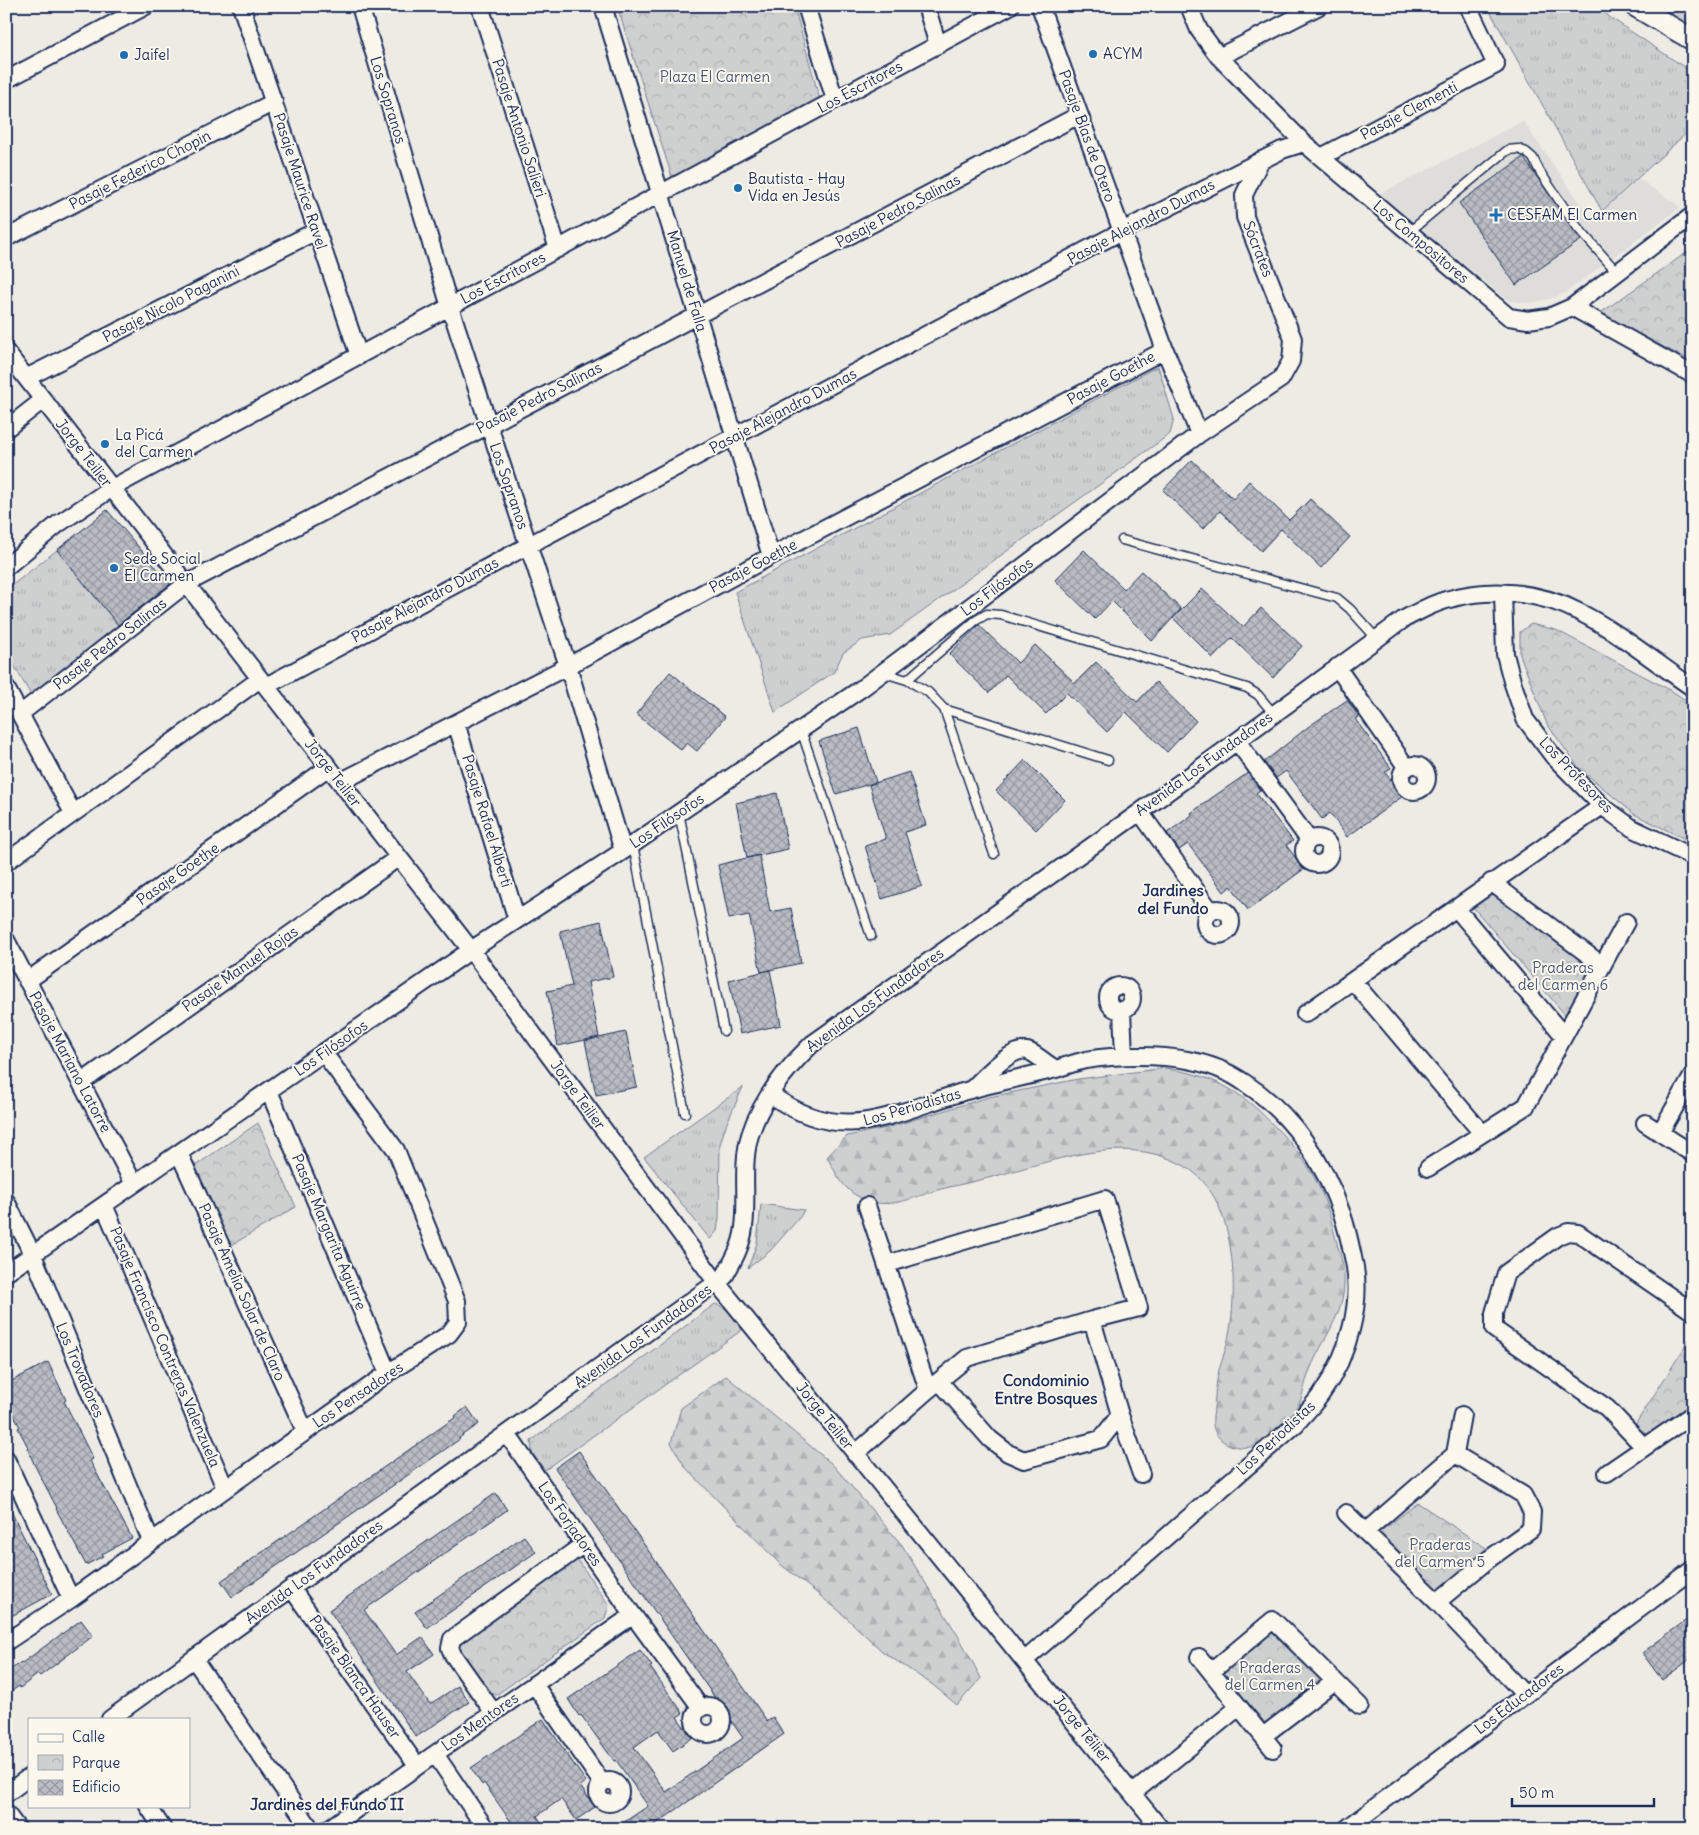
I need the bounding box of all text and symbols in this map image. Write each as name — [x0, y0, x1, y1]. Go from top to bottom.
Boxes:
place label: ACYM — [1103, 44, 1143, 63]
place label: Jaifel — [134, 45, 170, 64]
marker: ACYM — [1087, 48, 1099, 60]
marker: Jaifel — [118, 49, 130, 61]
street label: Los Sopranos — [366, 54, 411, 146]
street label: Pasaje Antonio Salieri — [488, 56, 551, 200]
street label: Los Escritores — [814, 56, 906, 117]
park label: Plaza El Carmen — [660, 67, 770, 86]
street label: Pasaje Blas de Otero — [1055, 67, 1120, 204]
street label: Pasaje Clementi — [1357, 77, 1461, 144]
street label: Pasaje Maurice Ravel — [269, 110, 331, 251]
street label: Pasaje Federico Chopin — [66, 125, 214, 214]
place label: Bautista - Hay Vida en Jesús — [748, 169, 845, 205]
street label: Pasaje Pedro Salinas — [832, 170, 964, 251]
street label: Pasaje Alejandro Dumas — [1064, 175, 1218, 268]
marker: Bautista - Hay Vida en Jesús — [732, 182, 744, 194]
street label: Los Compositores — [1370, 196, 1473, 287]
place label: CESFAM El Carmen — [1507, 205, 1637, 224]
marker: CESFAM El Carmen — [1489, 208, 1503, 222]
street label: Sócrates — [1239, 218, 1278, 280]
street label: Manuel de Falla — [663, 228, 712, 334]
street label: Los Escritores — [457, 247, 549, 308]
street label: Pasaje Nicolo Paganini — [99, 261, 242, 346]
street label: Pasaje Goethe — [1064, 346, 1158, 409]
street label: Pasaje Pedro Salinas — [473, 358, 605, 437]
street label: Pasaje Alejandro Dumas — [706, 364, 860, 457]
street label: Jorge Teilier — [52, 415, 117, 491]
place label: La Picá del Carmen — [115, 425, 193, 461]
marker: La Picá del Carmen — [99, 438, 111, 450]
street label: Los Sopranos — [486, 440, 533, 532]
street label: Pasaje Goethe — [706, 534, 800, 597]
place label: Sede Social El Carmen — [124, 549, 201, 585]
street label: Pasaje Alejandro Dumas — [348, 553, 502, 646]
street label: Los Filósofos — [957, 553, 1037, 620]
marker: Sede Social El Carmen — [108, 562, 120, 574]
street label: Pasaje Pedro Salinas — [49, 593, 170, 694]
street label: Avenida Los Fundadores — [1131, 707, 1276, 820]
street label: Los Profesores — [1535, 733, 1618, 817]
street label: Jorge Teilier — [301, 735, 366, 811]
street label: Pasaje Rafael Alberti — [458, 752, 517, 889]
street label: Los Filósofos — [626, 789, 708, 852]
street label: Pasaje Goethe — [133, 838, 223, 909]
district label: Jardines del Fundo — [1138, 880, 1208, 918]
street label: Pasaje Manuel Rojas — [178, 921, 301, 1016]
street label: Avenida Los Fundadores — [802, 943, 947, 1056]
park label: Praderas del Carmen 6 — [1518, 958, 1608, 994]
street label: Pasaje Mariano Latorre — [25, 988, 116, 1136]
street label: Los Filósofos — [290, 1015, 371, 1080]
street label: Jorge Teilier — [547, 1056, 610, 1133]
street label: Los Periodistas — [861, 1083, 963, 1130]
street label: Pasaje Margarita Aguirre — [288, 1151, 371, 1313]
street label: Pasaje Amelia Solar de Claro — [195, 1200, 290, 1384]
street label: Pasaje Francisco Contreras Valenzuela — [106, 1224, 225, 1470]
street label: Avenida Los Fundadores — [570, 1279, 715, 1392]
street label: Los Trovadores — [52, 1319, 109, 1420]
street label: Los Pensadores — [309, 1357, 407, 1432]
district label: Condominio Entre Bosques — [994, 1370, 1098, 1409]
street label: Jorge Teilier — [792, 1378, 858, 1453]
street label: Los Periodistas — [1232, 1396, 1319, 1479]
street label: Los Forjadores — [534, 1478, 607, 1570]
street label: Avenida Los Fundadores — [241, 1515, 386, 1628]
park label: Praderas del Carmen 5 — [1395, 1535, 1485, 1571]
street label: Pasaje Blanca Hauser — [306, 1611, 405, 1742]
park label: Praderas del Carmen 4 — [1225, 1658, 1316, 1694]
street label: Los Educadores — [1470, 1659, 1567, 1738]
street label: Los Mentores — [438, 1688, 522, 1755]
street label: Jorge Teilier — [1049, 1691, 1115, 1766]
legend — [28, 1718, 190, 1808]
text: Calle — [72, 1727, 105, 1746]
text: Parque — [72, 1753, 120, 1772]
scale bar — [1512, 1775, 1654, 1807]
text: Edificio — [72, 1777, 120, 1796]
text: 50 m — [1519, 1783, 1554, 1802]
district label: Jardines del Fundo II — [250, 1794, 404, 1814]

